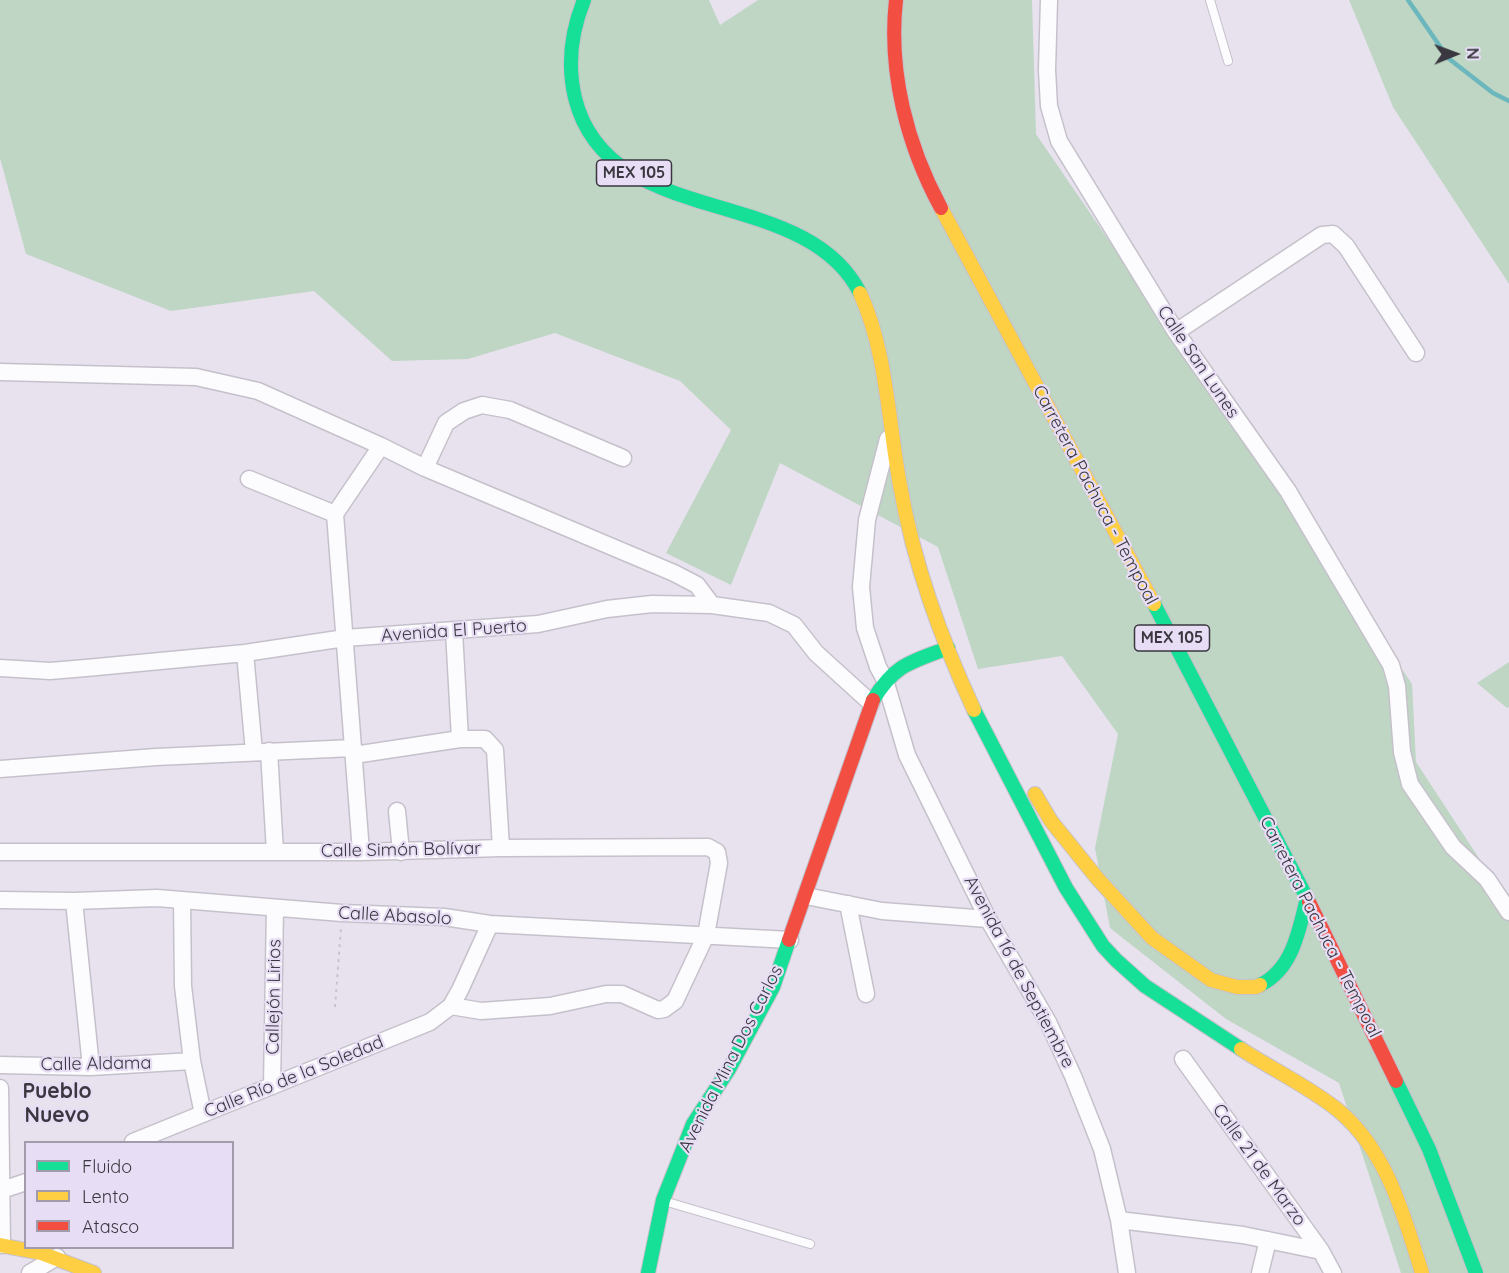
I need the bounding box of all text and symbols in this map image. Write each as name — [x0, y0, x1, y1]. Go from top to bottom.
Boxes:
north arrow — [1425, 24, 1485, 84]
text: N — [1463, 48, 1483, 60]
road number: MEX 105 — [596, 160, 672, 186]
street label: Calle San Lunes — [1152, 302, 1244, 422]
street label: Carretera Pachuca - Tempoal — [1028, 382, 1162, 608]
street label: Avenida El Puerto — [380, 615, 528, 647]
road number: MEX 105 — [1134, 625, 1210, 651]
street label: Carretera Pachuca - Tempoal — [1255, 813, 1385, 1041]
street label: Calle Simón Bolívar — [321, 838, 481, 862]
street label: Avenida 16 de Septiembre — [959, 872, 1079, 1072]
street label: Calle Abasolo — [338, 902, 452, 930]
street label: Callejón Lirios — [262, 939, 286, 1055]
street label: Avenida Mina Dos Carlos — [674, 962, 788, 1156]
street label: Calle Río de la Soledad — [201, 1031, 387, 1123]
street label: Calle Aldama — [41, 1052, 151, 1076]
district label: Pueblo Nuevo — [22, 1079, 92, 1129]
street label: Calle 21 de Marzo — [1208, 1100, 1310, 1230]
legend — [24, 1141, 234, 1249]
text: Fluido — [82, 1155, 132, 1178]
text: Lento — [82, 1185, 129, 1208]
text: Atasco — [82, 1215, 139, 1238]

